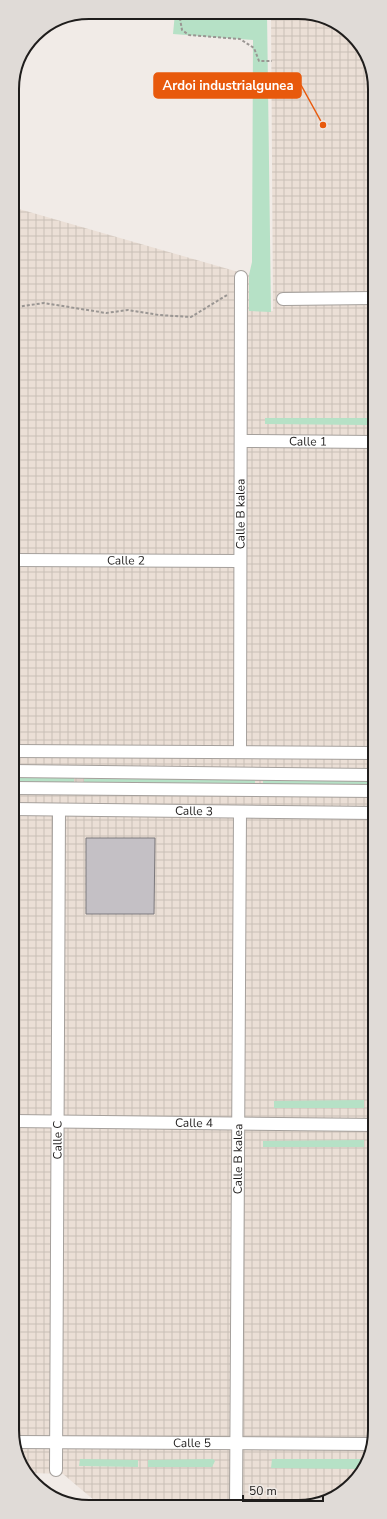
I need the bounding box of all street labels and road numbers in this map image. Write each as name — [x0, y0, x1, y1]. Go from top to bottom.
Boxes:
street label: Calle 1 — [289, 433, 327, 450]
street label: Calle B kalea — [232, 479, 249, 549]
street label: Calle 2 — [107, 552, 145, 569]
street label: Calle 3 — [175, 803, 213, 819]
street label: Calle 4 — [175, 1115, 213, 1131]
street label: Calle C — [49, 1121, 66, 1159]
street label: Calle B kalea — [230, 1124, 246, 1194]
street label: Calle 5 — [173, 1435, 211, 1451]

